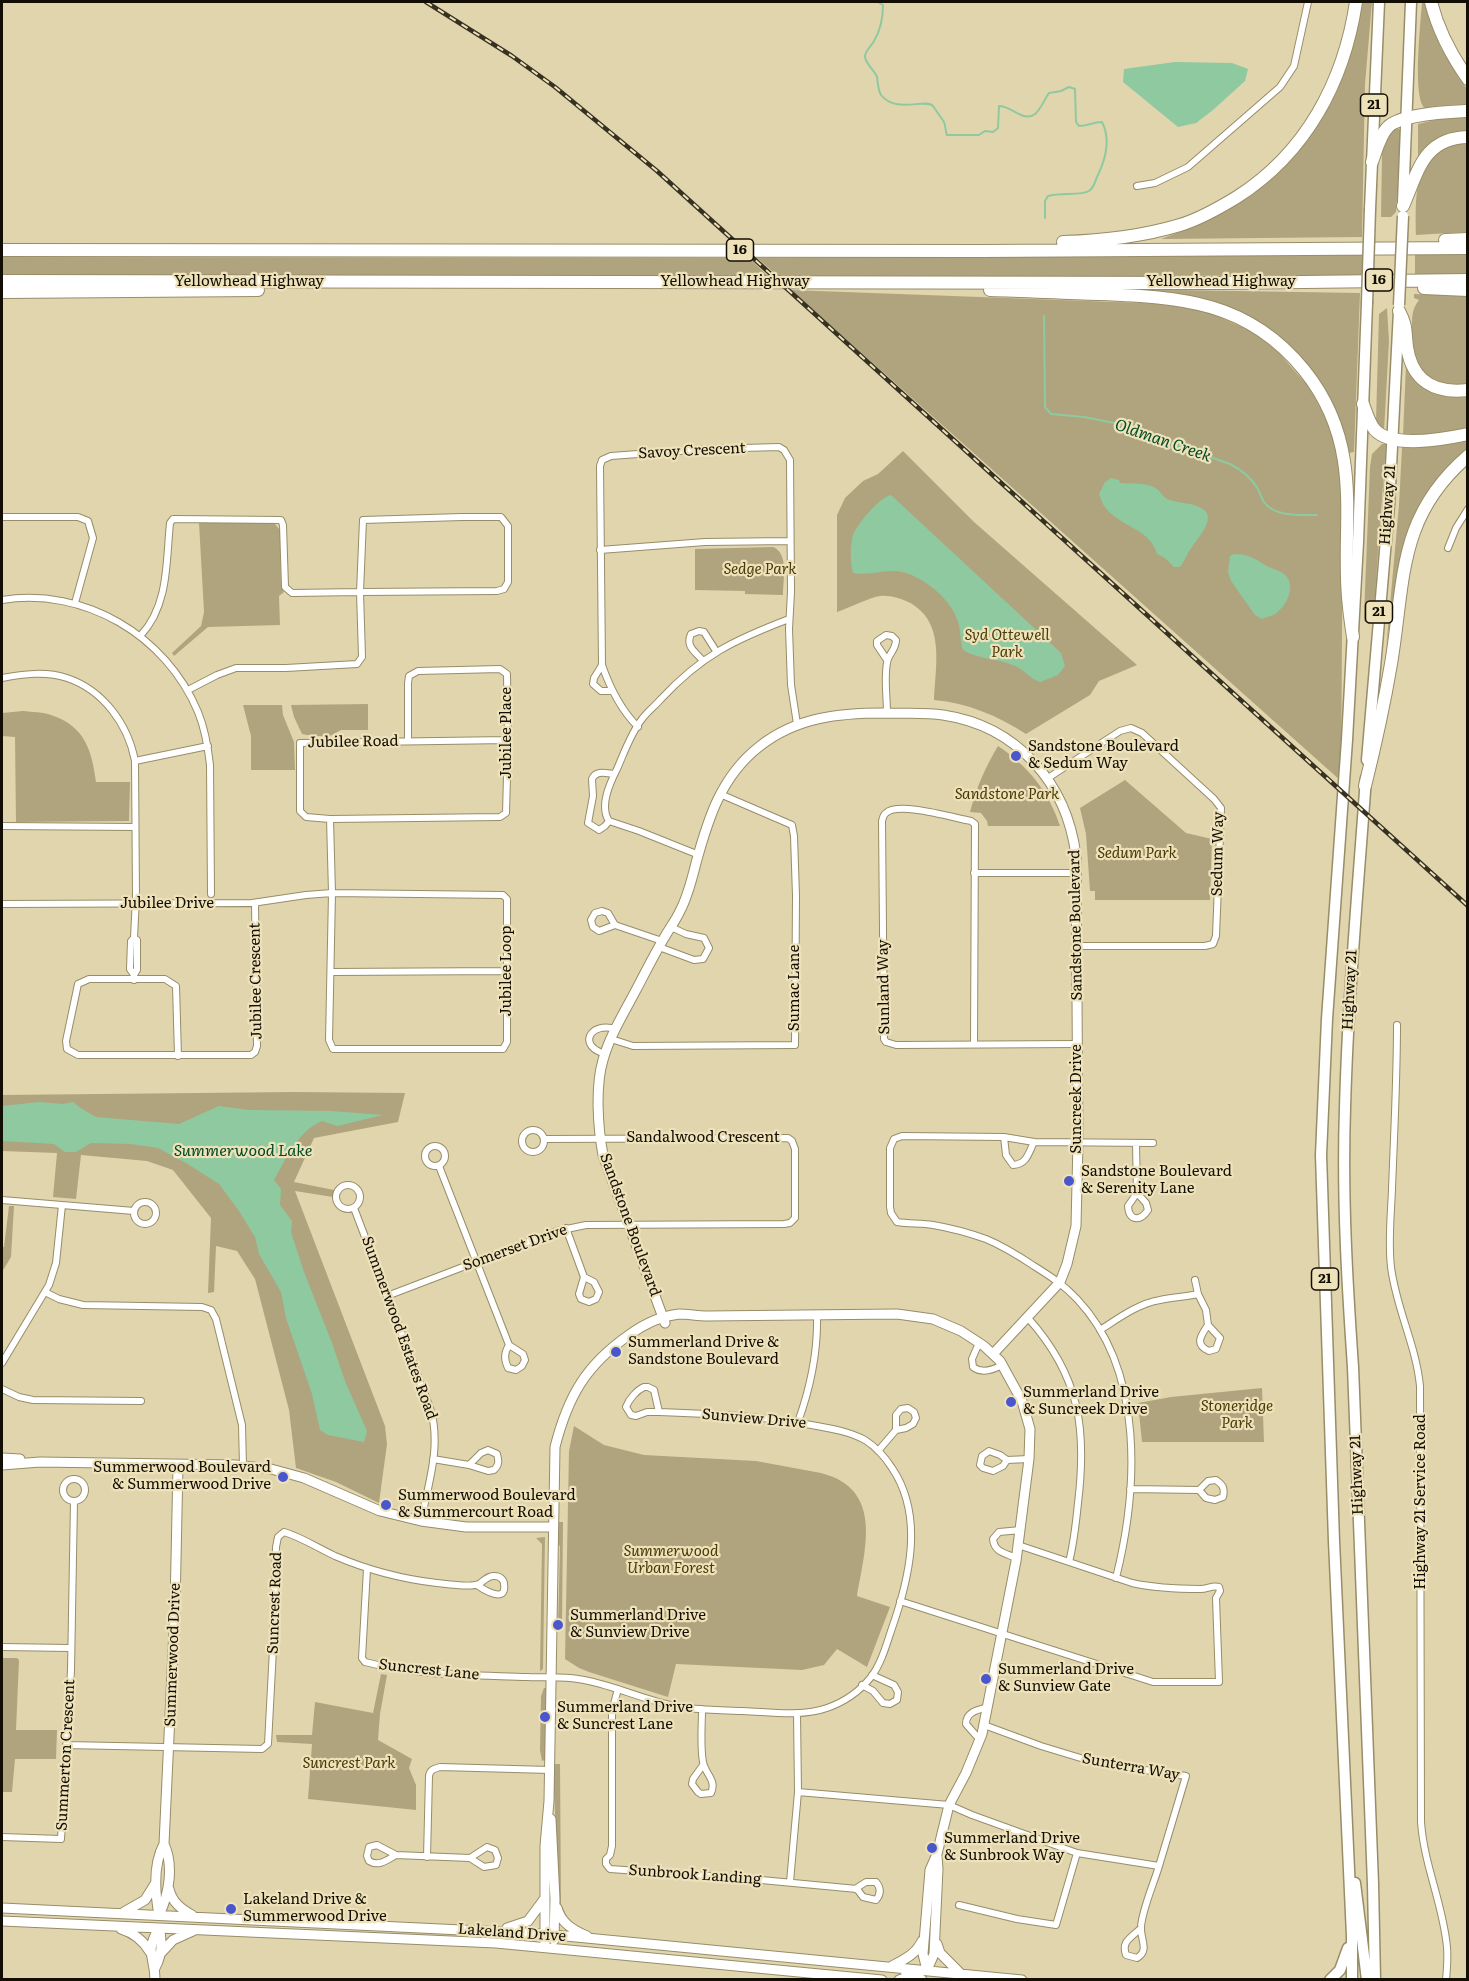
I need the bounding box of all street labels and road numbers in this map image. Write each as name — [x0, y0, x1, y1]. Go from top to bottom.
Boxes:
road number: 21 — [1360, 94, 1388, 116]
road number: 16 — [726, 239, 754, 261]
road number: 16 — [1366, 269, 1392, 291]
street label: Yellowhead Highway — [174, 273, 324, 291]
street label: Yellowhead Highway — [660, 273, 810, 291]
street label: Yellowhead Highway — [1146, 273, 1296, 291]
street label: Savoy Crescent — [638, 439, 746, 463]
street label: Highway 21 — [1376, 464, 1400, 546]
road number: 21 — [1366, 601, 1392, 623]
street label: Jubilee Place — [498, 687, 516, 779]
street label: Jubilee Road — [307, 732, 399, 752]
street label: Sedum Way — [1208, 811, 1228, 897]
street label: Sandstone Boulevard — [1066, 849, 1086, 1001]
street label: Jubilee Drive — [120, 895, 214, 913]
street label: Jubilee Crescent — [246, 922, 266, 1040]
street label: Jubilee Loop — [498, 926, 516, 1016]
street label: Sunland Way — [874, 939, 894, 1035]
street label: Sumac Lane — [786, 945, 804, 1031]
street label: Highway 21 — [1339, 949, 1361, 1031]
street label: Suncreek Drive — [1068, 1044, 1086, 1154]
street label: Sandalwood Crescent — [626, 1129, 780, 1147]
street label: Sandstone Boulevard — [596, 1151, 664, 1299]
street label: Somerset Drive — [460, 1221, 570, 1275]
street label: Summerwood Estates Road — [357, 1234, 441, 1422]
road number: 21 — [1312, 1268, 1338, 1290]
street label: Sunview Drive — [701, 1405, 807, 1433]
street label: Highway 21 Service Road — [1412, 1414, 1430, 1590]
street label: Highway 21 — [1347, 1434, 1367, 1516]
street label: Suncrest Road — [264, 1552, 286, 1654]
street label: Summerwood Drive — [161, 1583, 185, 1727]
street label: Suncrest Lane — [378, 1656, 480, 1684]
street label: Summerton Crescent — [53, 1679, 79, 1831]
street label: Sunterra Way — [1081, 1750, 1181, 1784]
street label: Sunbrook Landing — [628, 1861, 762, 1889]
street label: Lakeland Drive — [457, 1920, 567, 1946]

